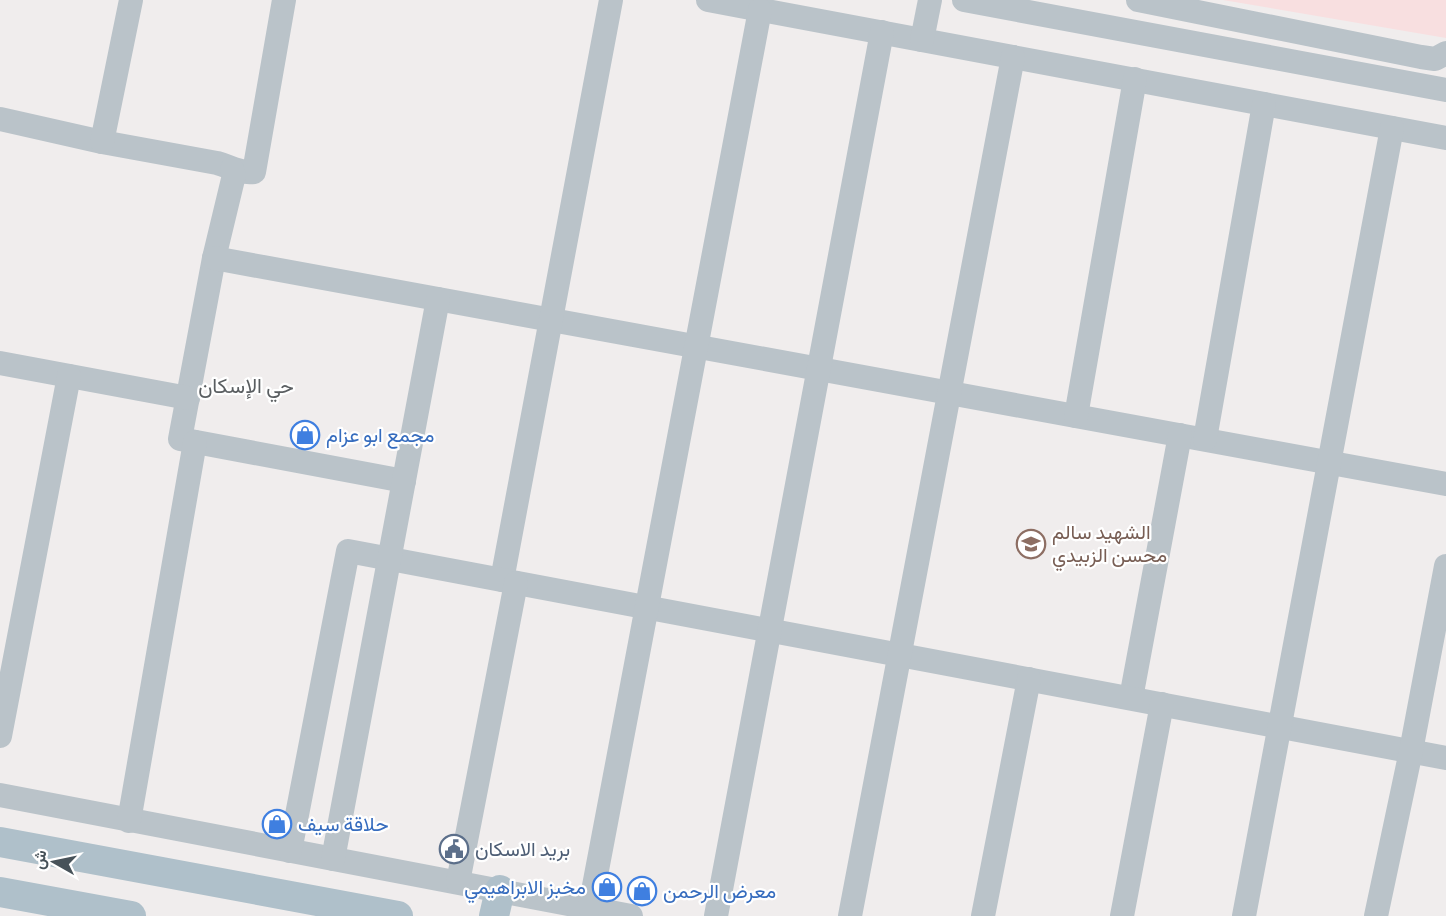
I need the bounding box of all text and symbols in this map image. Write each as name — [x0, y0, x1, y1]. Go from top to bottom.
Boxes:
district label: حي الإسكان — [198, 371, 294, 403]
shop icon: مجمع ابو عزام — [289, 419, 321, 451]
place label: مجمع ابو عزام — [326, 422, 435, 450]
place label: الشهيد سالم محسن الزبيدي — [1052, 519, 1167, 572]
school or university icon: الشهيد سالم محسن الزبيدي — [1015, 528, 1047, 560]
shop icon: حلاقة سيف — [261, 808, 293, 840]
place label: حلاقة سيف — [298, 811, 389, 839]
north arrow — [24, 832, 84, 892]
public building icon: بريد الاسكان — [438, 833, 470, 865]
place label: بريد الاسكان — [475, 836, 570, 864]
text: ش — [28, 849, 53, 871]
shop icon: مخبز الابراهيمي — [591, 871, 623, 903]
place label: مخبز الابراهيمي — [464, 874, 586, 904]
shop icon: معرض الرحمن — [626, 875, 658, 907]
place label: معرض الرحمن — [663, 878, 776, 906]

